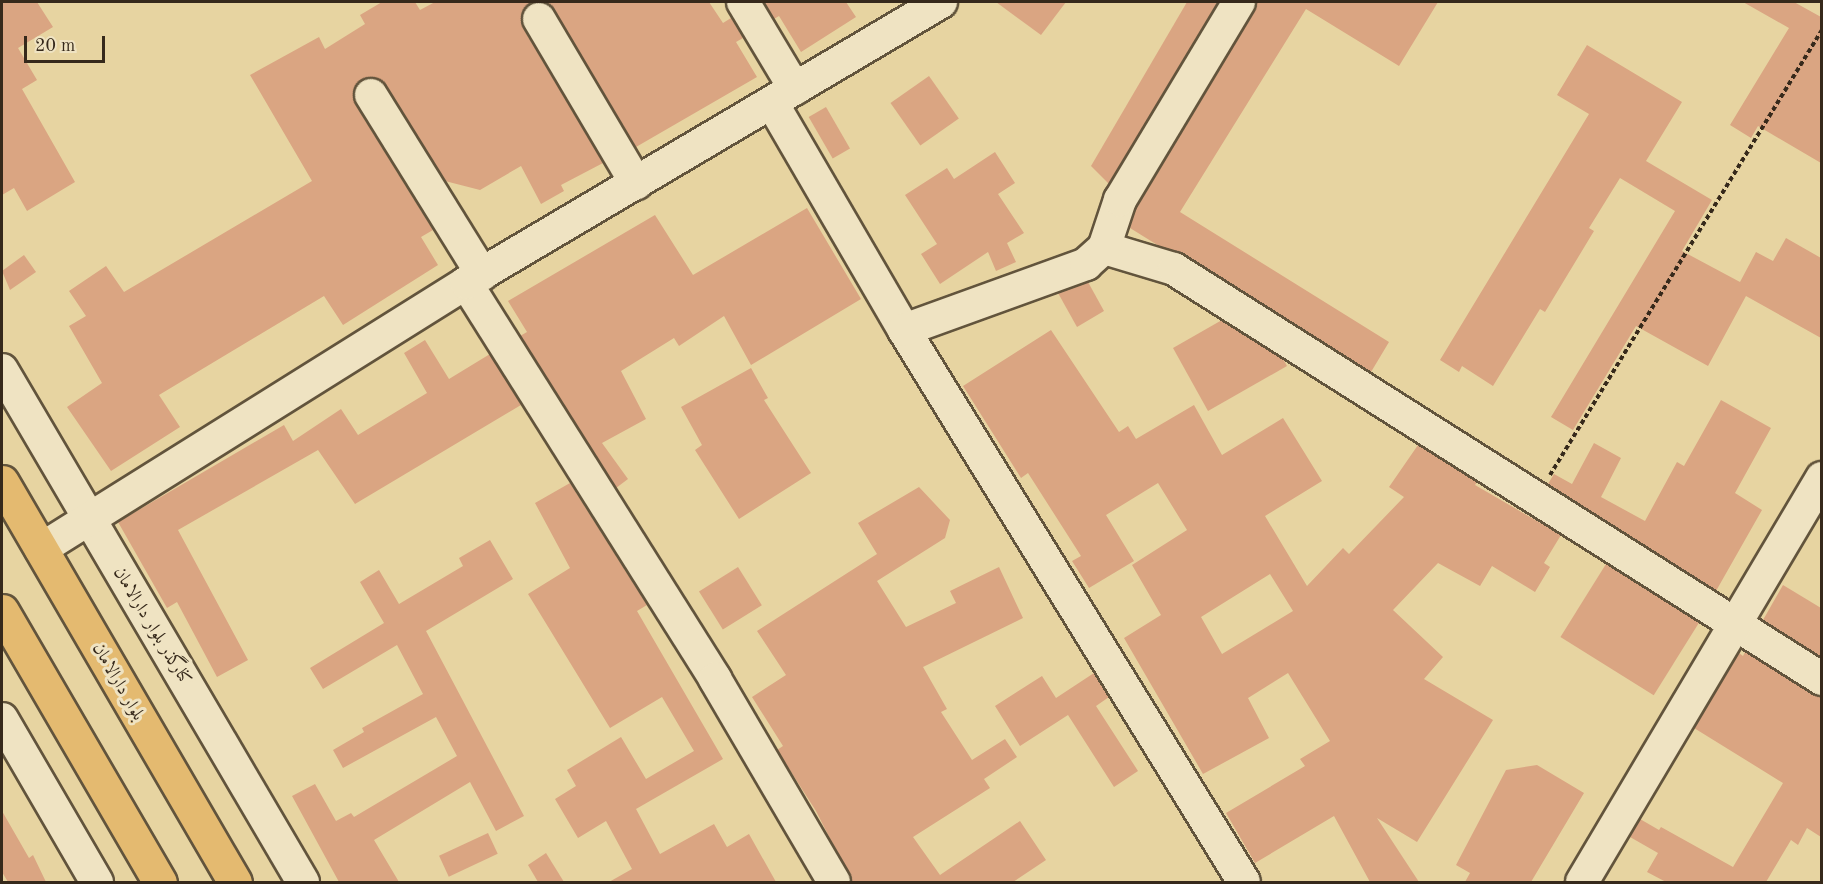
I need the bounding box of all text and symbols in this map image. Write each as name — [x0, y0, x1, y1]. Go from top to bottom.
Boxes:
scale bar — [27, 24, 108, 62]
text: 20 m — [35, 37, 75, 55]
street label: کنارگذر بلوار دارالامان — [108, 563, 196, 689]
street label: بلوار دارالامان — [87, 639, 149, 725]

